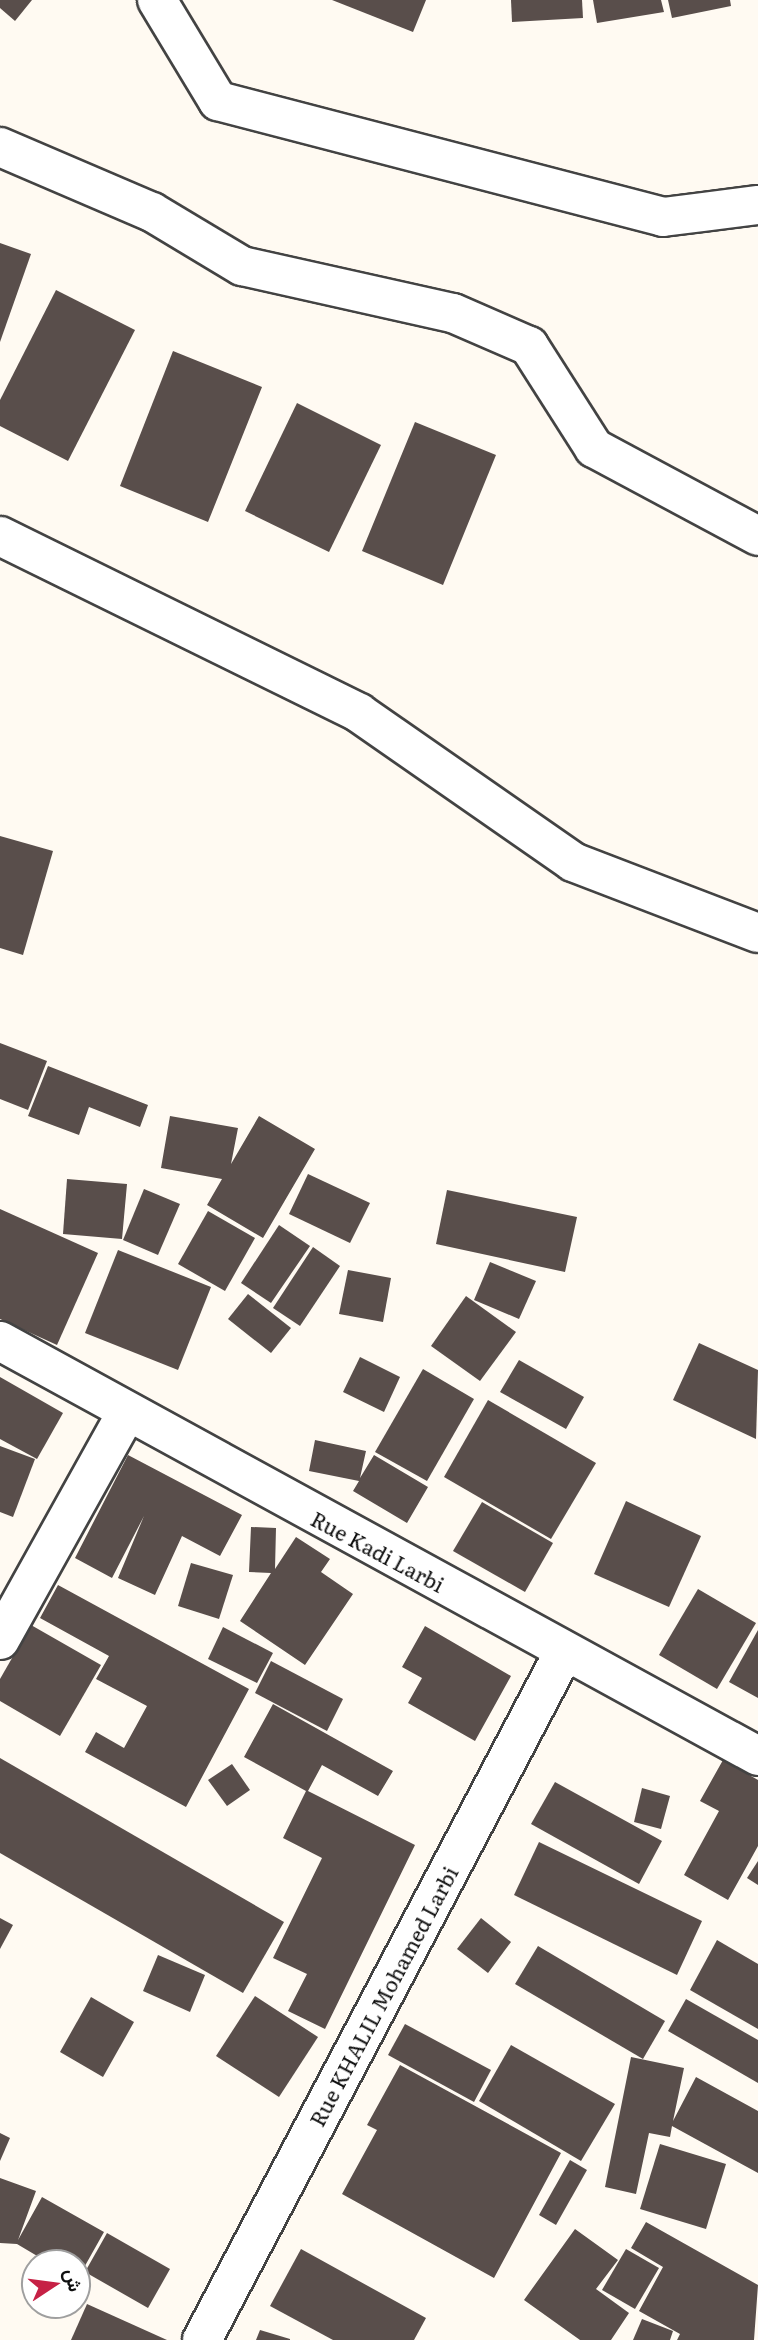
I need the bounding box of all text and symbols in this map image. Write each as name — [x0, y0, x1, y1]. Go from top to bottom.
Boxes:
street label: Rue Kadi Larbi — [307, 1505, 449, 1597]
street label: Rue KHALIL Mohamed Larbi — [304, 1862, 462, 2130]
north arrow — [21, 2249, 91, 2319]
text: ش — [58, 2265, 91, 2294]

